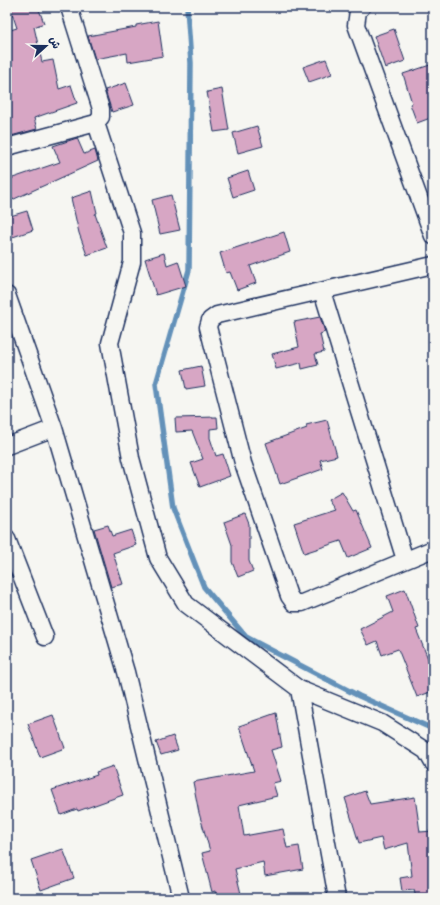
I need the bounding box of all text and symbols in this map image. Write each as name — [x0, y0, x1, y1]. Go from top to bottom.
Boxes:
north arrow — [26, 26, 66, 66]
text: ش — [44, 34, 65, 52]

